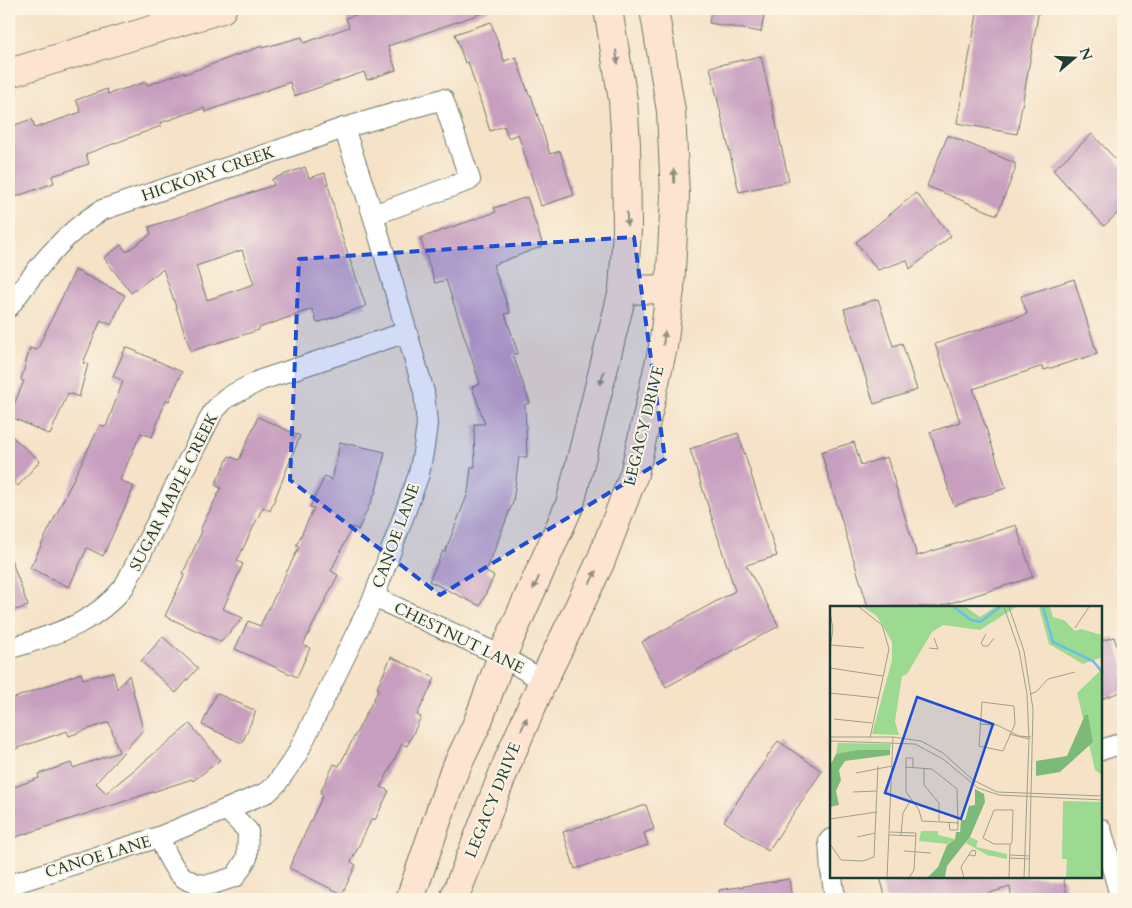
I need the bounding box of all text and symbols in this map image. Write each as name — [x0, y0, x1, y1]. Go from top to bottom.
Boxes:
north arrow — [1050, 32, 1100, 82]
text: N — [1075, 45, 1097, 63]
one-way arrow — [613, 49, 621, 65]
street label: HICKORY CREEK — [139, 141, 277, 207]
one-way arrow — [670, 168, 678, 184]
one-way arrow — [623, 211, 631, 227]
one-way arrow — [660, 330, 668, 346]
street label: LEGACY DRIVE — [618, 363, 670, 488]
one-way arrow — [598, 371, 606, 386]
street label: SUGAR MAPLE CREEK — [124, 409, 224, 575]
street label: CANOE LANE — [367, 481, 425, 591]
one-way arrow — [589, 570, 597, 584]
one-way arrow — [532, 575, 541, 590]
street label: CHESTNUT LANE — [390, 597, 528, 679]
inset map — [830, 606, 1102, 878]
one-way arrow — [521, 717, 529, 731]
street label: LEGACY DRIVE — [460, 739, 526, 861]
street label: CANOE LANE — [42, 830, 154, 884]

